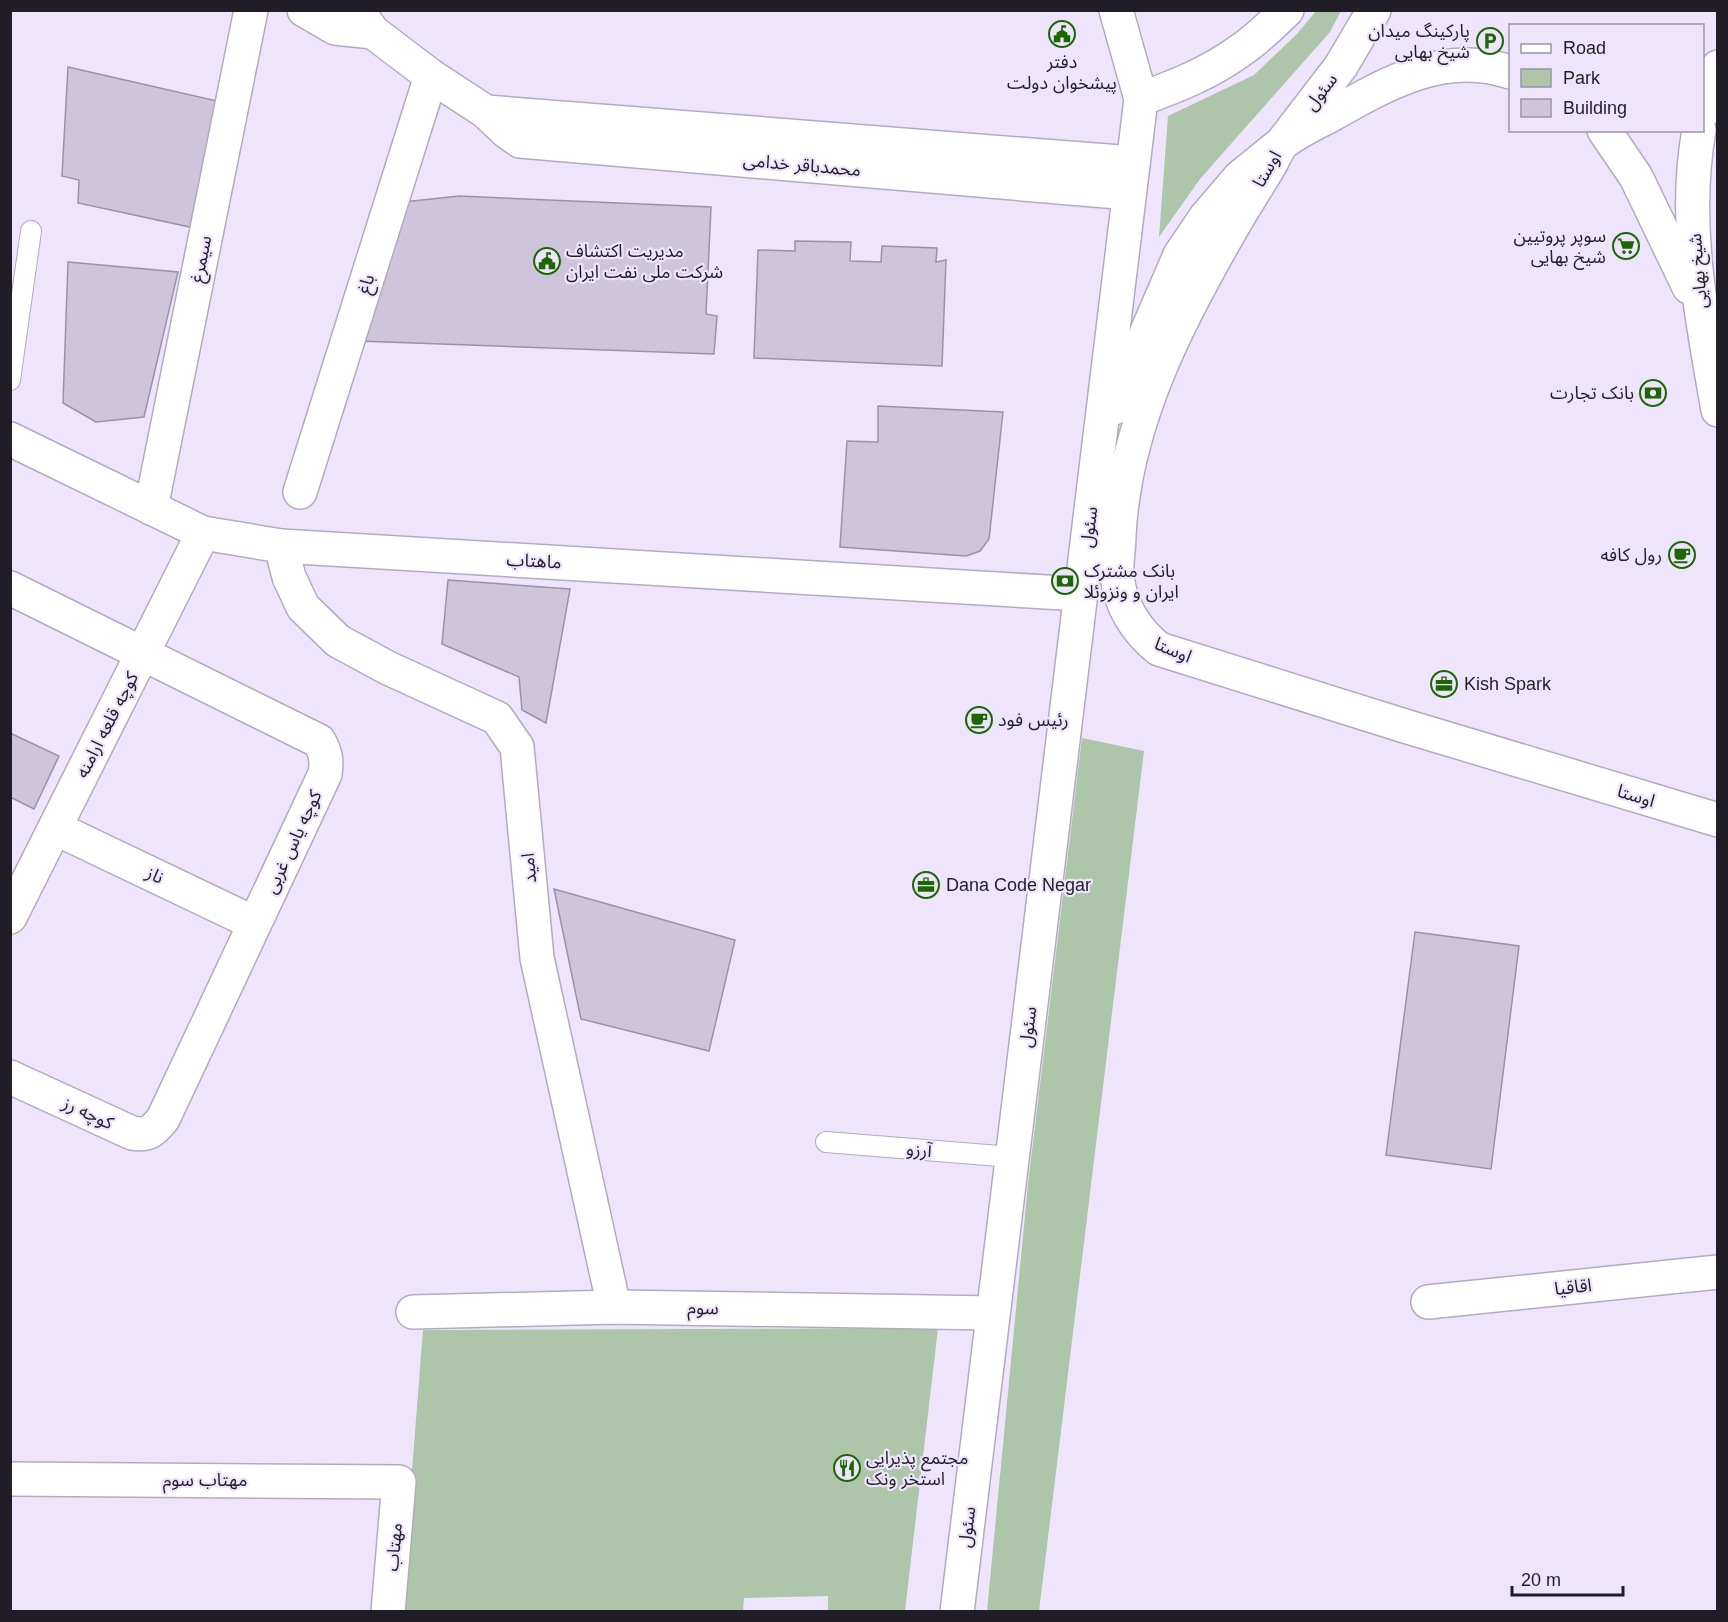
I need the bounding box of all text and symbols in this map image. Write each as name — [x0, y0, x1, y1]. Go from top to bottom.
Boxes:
public building icon: دفتر پیشخوان دولت — [1047, 19, 1077, 49]
place label: پارکینگ میدان شیخ بهایی — [1368, 21, 1470, 65]
legend — [1509, 24, 1704, 132]
parking icon: پارکینگ میدان شیخ بهایی — [1475, 26, 1505, 56]
text: Road — [1563, 38, 1606, 58]
place label: دفتر پیشخوان دولت — [1007, 52, 1117, 94]
text: Park — [1563, 68, 1601, 88]
street label: سئول — [1301, 69, 1342, 115]
text: Building — [1563, 98, 1627, 118]
street label: اوستا — [1249, 147, 1285, 191]
street label: محمدباقر خدامی — [742, 150, 862, 181]
place label: سوپر پروتیین شیخ بهایی — [1513, 226, 1606, 270]
supermarket icon: سوپر پروتیین شیخ بهایی — [1611, 231, 1641, 261]
street label: شیخ بهایی — [1685, 232, 1714, 309]
street label: سیمرغ — [187, 234, 219, 285]
place label: مدیریت اکتشاف شرکت ملی نفت ایران — [566, 241, 723, 283]
public building icon: مدیریت اکتشاف شرکت ملی نفت ایران — [532, 246, 562, 276]
street label: باغ — [354, 272, 382, 297]
bank icon: بانک تجارت — [1638, 378, 1668, 408]
place label: بانک تجارت — [1550, 383, 1634, 404]
street label: سئول — [1077, 505, 1102, 549]
cafe icon: رول کافه — [1667, 540, 1697, 570]
place label: رول کافه — [1600, 545, 1662, 566]
street label: ماهتاب — [506, 550, 562, 572]
place label: بانک مشترک ایران و ونزوئلا — [1084, 561, 1179, 603]
bank icon: بانک مشترک ایران و ونزوئلا — [1050, 566, 1080, 596]
street label: اوستا — [1151, 633, 1195, 667]
street label: کوچه قلعه ارامنه — [72, 668, 143, 782]
office icon: Kish Spark — [1429, 669, 1459, 699]
place label: Kish Spark — [1464, 674, 1552, 694]
cafe icon: رئیس فود — [964, 705, 994, 735]
place label: رئیس فود — [998, 710, 1069, 731]
street label: اوستا — [1615, 781, 1657, 811]
street label: کوچه یاس غربی — [260, 787, 327, 897]
street label: امید — [518, 852, 540, 884]
street label: ناز — [142, 862, 167, 889]
office icon: Dana Code Negar — [911, 870, 941, 900]
place label: Dana Code Negar — [946, 875, 1091, 895]
street label: سئول — [1016, 1005, 1041, 1049]
street label: کوچه رز — [58, 1092, 117, 1135]
street label: آرزو — [905, 1139, 933, 1162]
street label: اقاقیا — [1553, 1275, 1593, 1299]
street label: سوم — [687, 1298, 719, 1322]
place label: مجتمع پذیرایی استخر ونک — [866, 1448, 969, 1490]
restaurant icon: مجتمع پذیرایی استخر ونک — [832, 1453, 862, 1483]
street label: مهتاب سوم — [163, 1470, 247, 1494]
street label: سئول — [955, 1505, 980, 1549]
street label: مهتاب — [382, 1522, 406, 1572]
scale bar — [1512, 1559, 1623, 1597]
text: 20 m — [1521, 1570, 1561, 1590]

